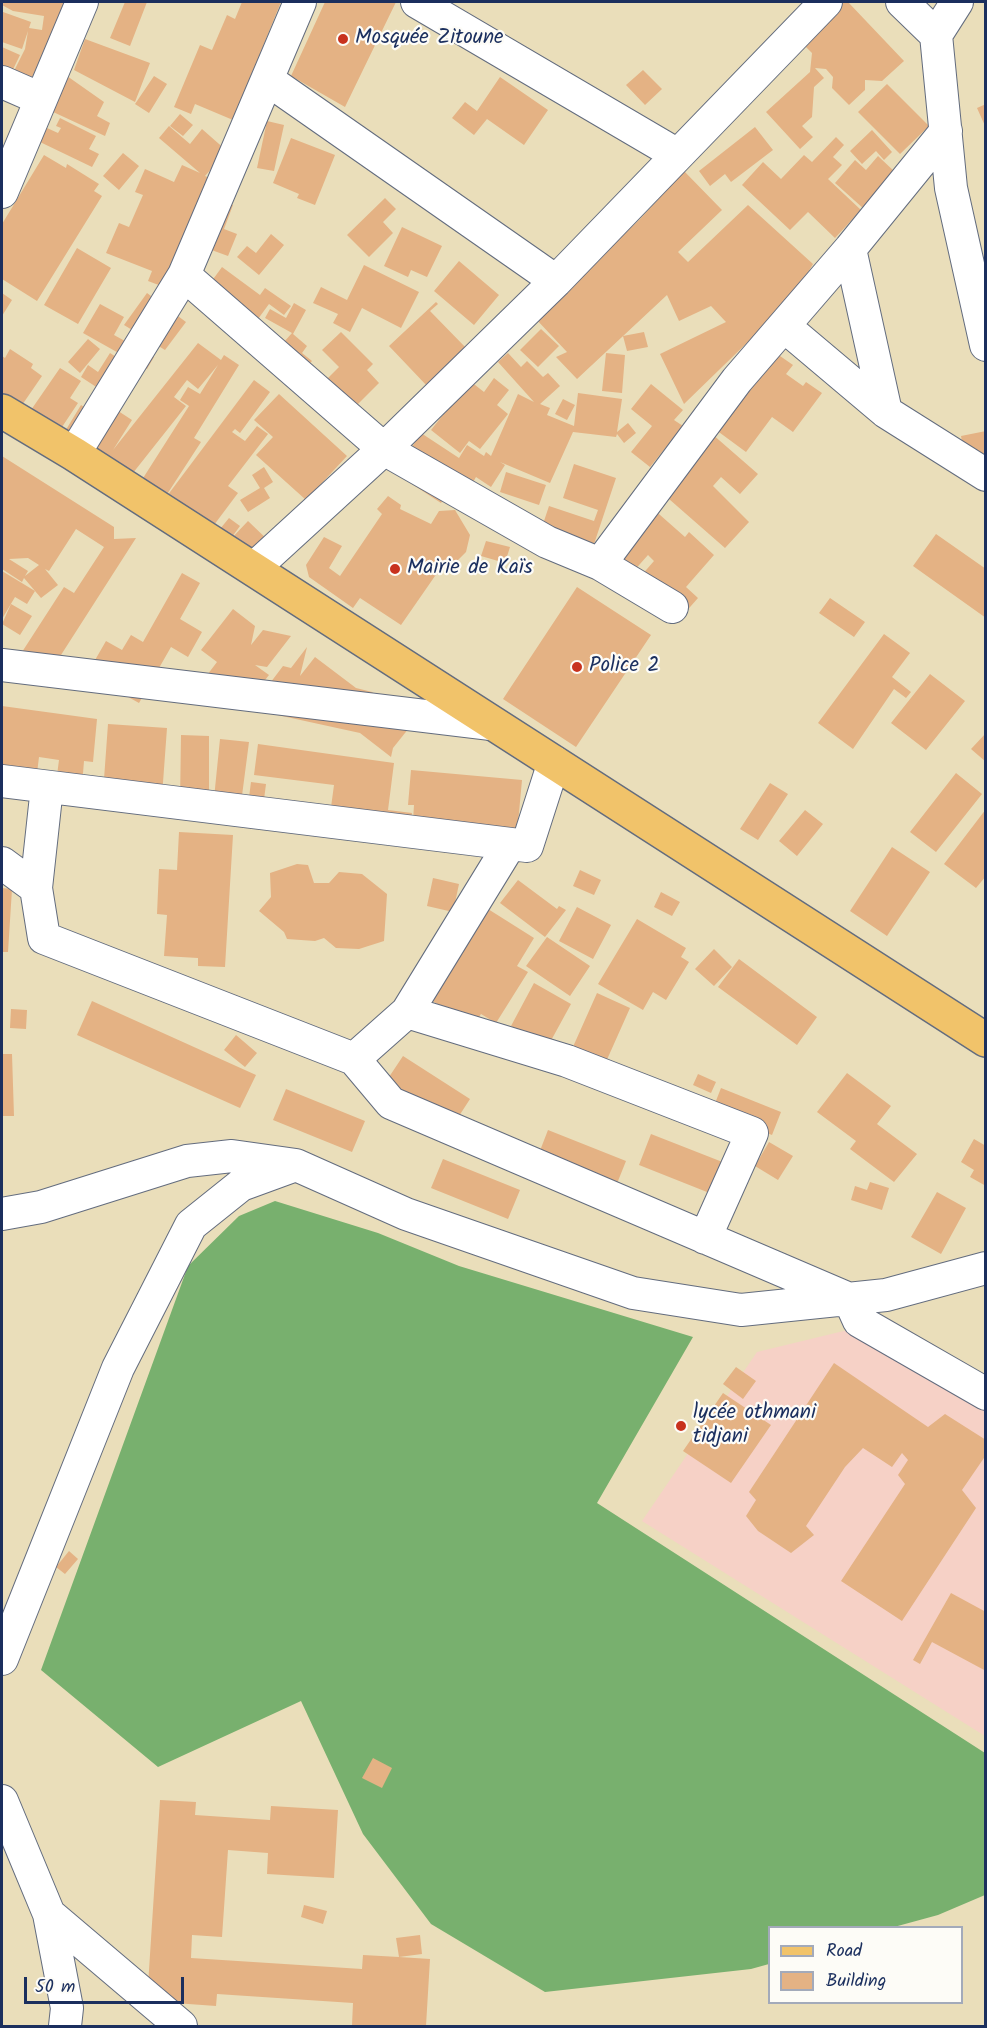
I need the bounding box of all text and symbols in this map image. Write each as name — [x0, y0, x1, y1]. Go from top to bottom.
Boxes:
place label: Mosquée Zitoune — [355, 26, 504, 52]
marker: Mosquée Zitoune — [336, 32, 350, 46]
place label: Mairie de Kaïs — [407, 556, 533, 582]
marker: Mairie de Kaïs — [388, 562, 402, 576]
place label: Police 2 — [589, 654, 659, 680]
marker: Police 2 — [570, 660, 584, 674]
place label: lycée othmani tidjani — [693, 1401, 816, 1451]
marker: lycée othmani tidjani — [674, 1419, 688, 1433]
legend — [768, 1926, 963, 2004]
text: Road — [826, 1937, 862, 1966]
scale bar — [27, 1965, 188, 2003]
text: Building — [826, 1967, 886, 1996]
text: 50 m — [35, 1973, 75, 2002]

